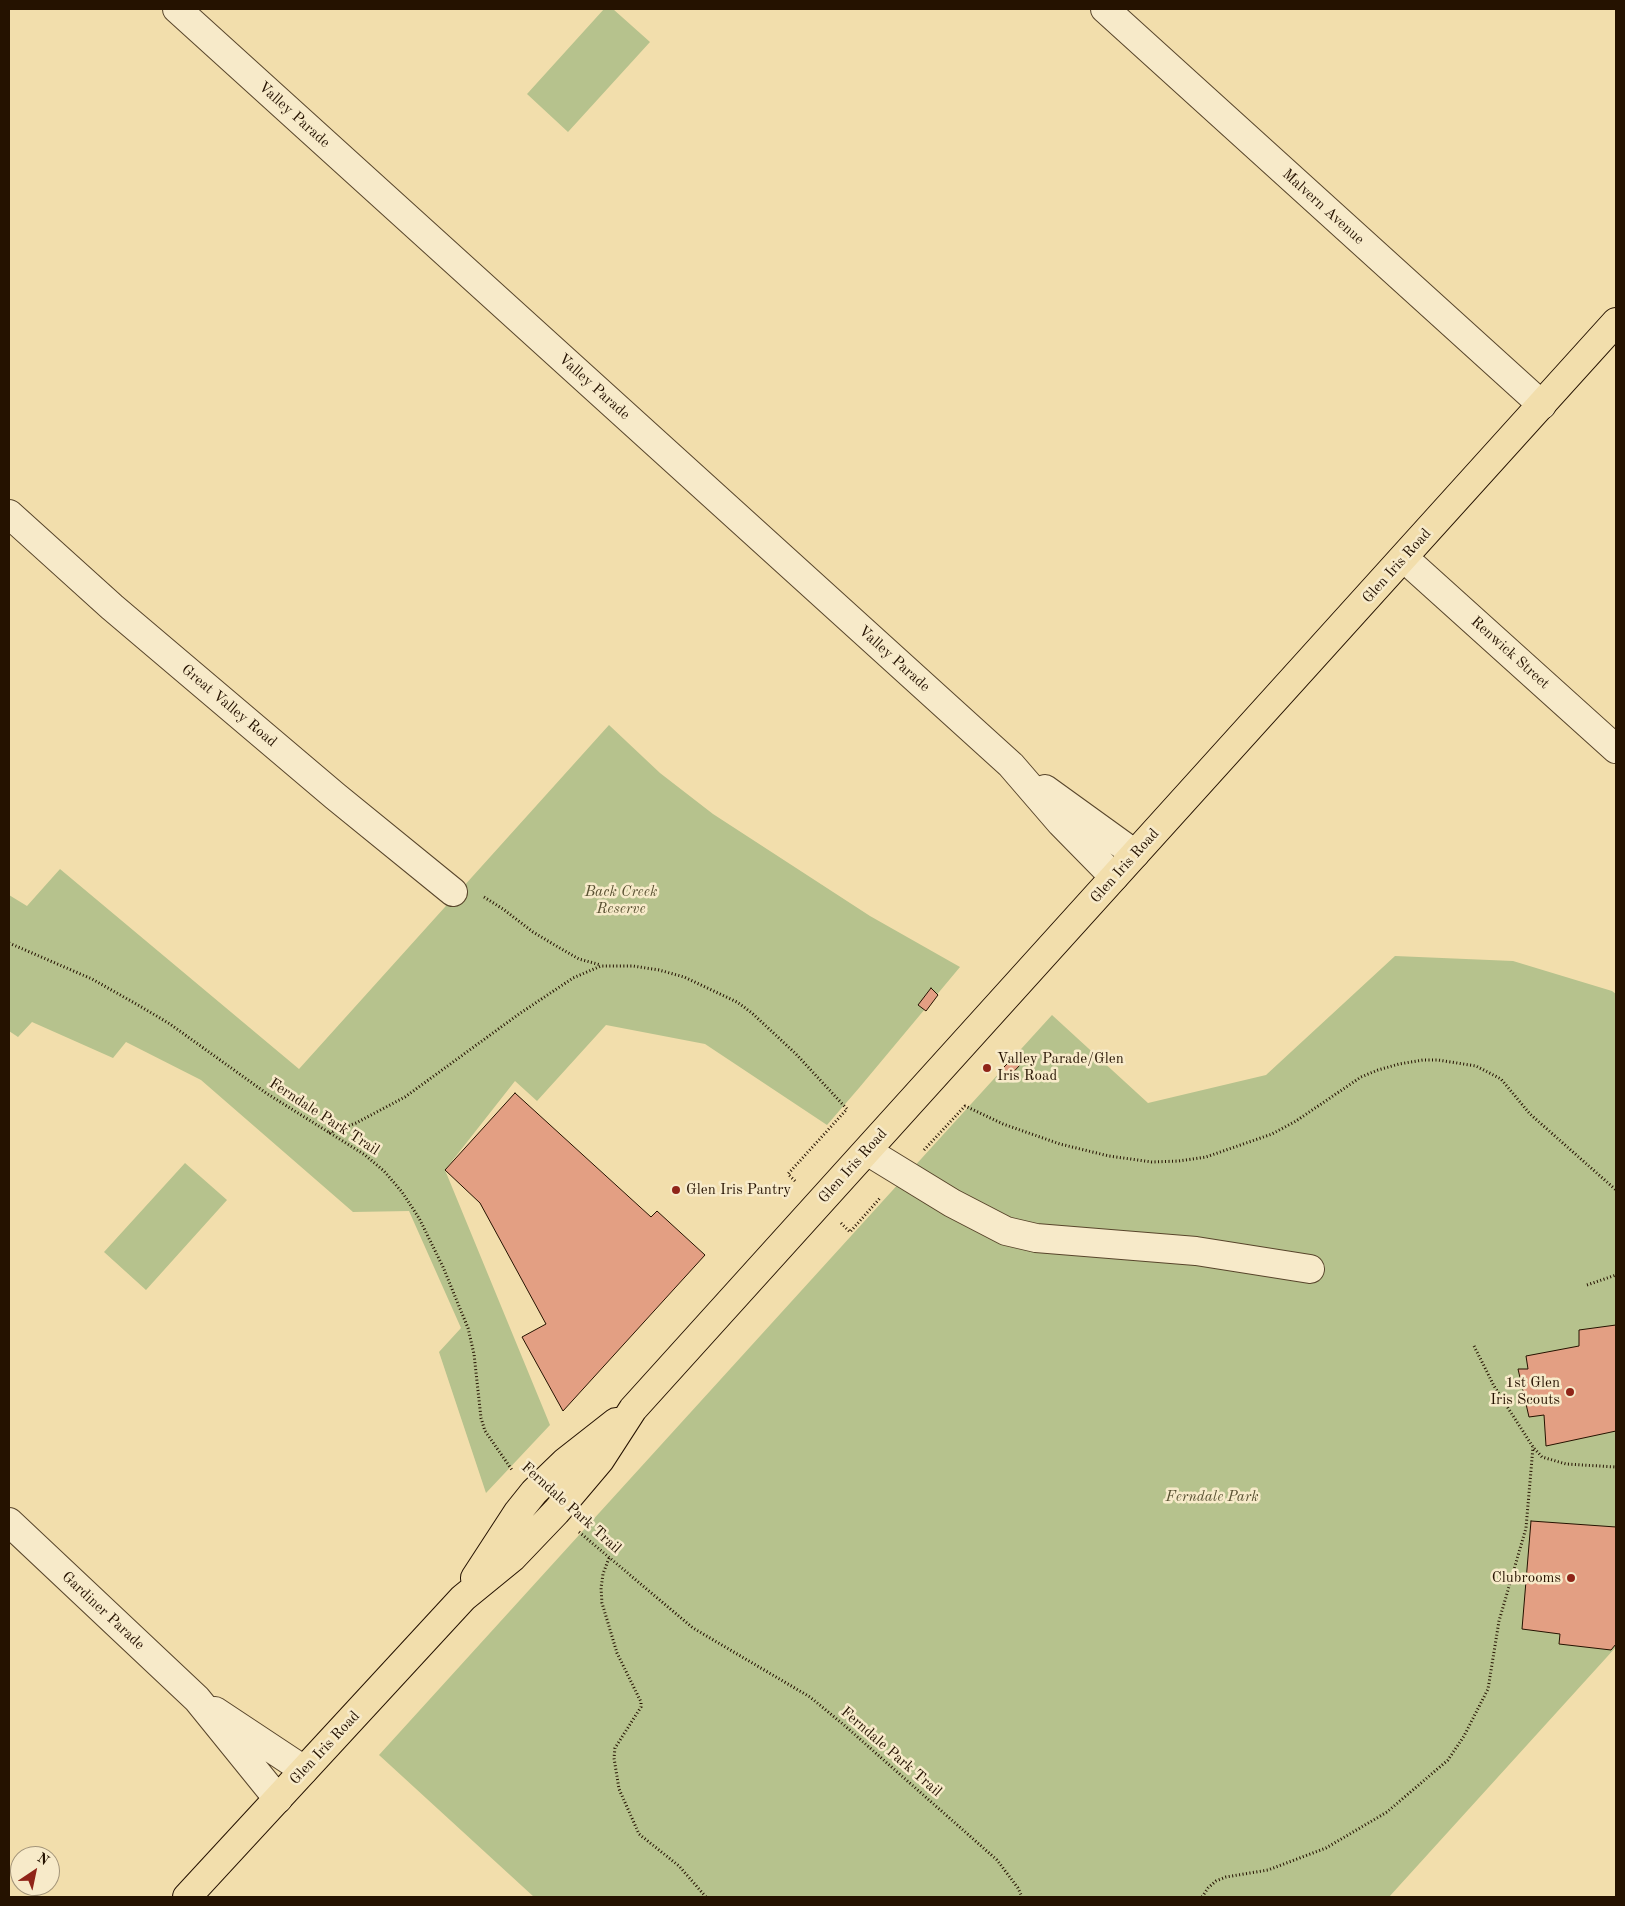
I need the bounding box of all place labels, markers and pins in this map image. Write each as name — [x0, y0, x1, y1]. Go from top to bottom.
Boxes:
place label: Valley Parade/Glen Iris Road — [997, 1050, 1124, 1085]
marker: Valley Parade/Glen Iris Road — [981, 1062, 993, 1074]
place label: Glen Iris Pantry — [686, 1181, 791, 1199]
marker: Glen Iris Pantry — [670, 1184, 682, 1196]
place label: 1st Glen Iris Scouts — [1490, 1374, 1560, 1409]
marker: 1st Glen Iris Scouts — [1564, 1386, 1576, 1398]
place label: Clubrooms — [1492, 1569, 1561, 1587]
marker: Clubrooms — [1565, 1572, 1577, 1584]

